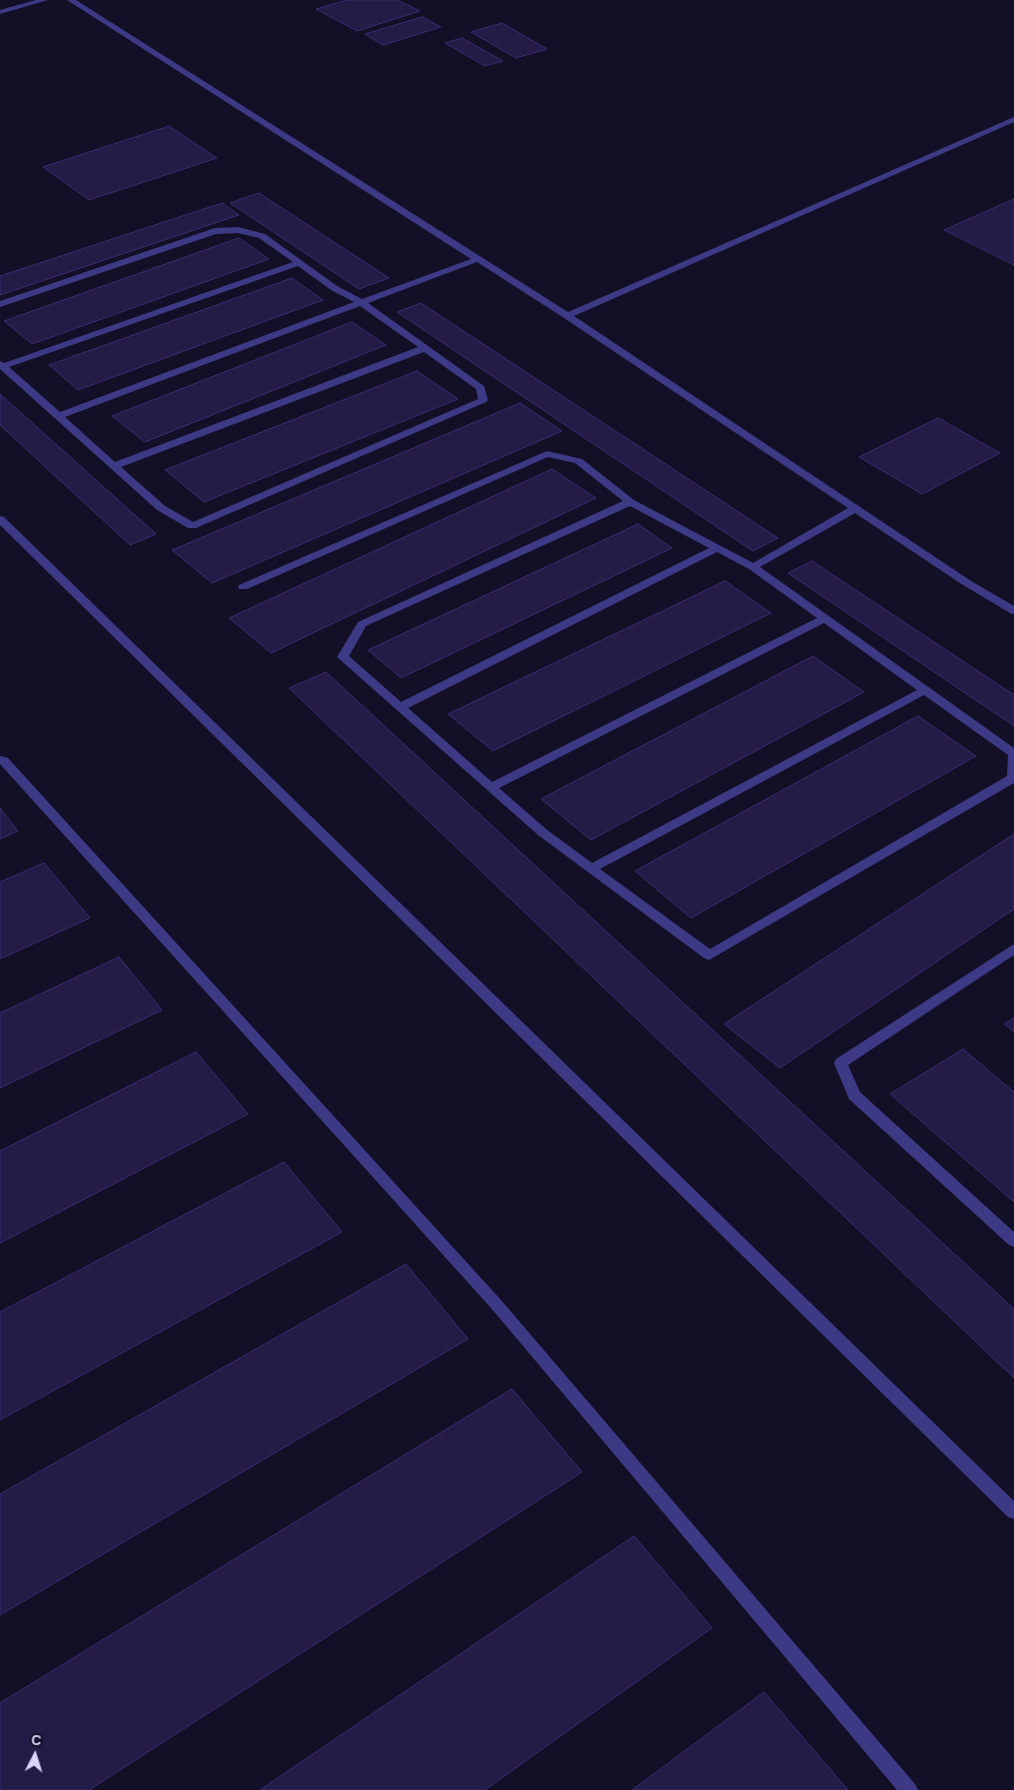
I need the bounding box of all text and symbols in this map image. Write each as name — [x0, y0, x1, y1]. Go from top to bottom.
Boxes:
north arrow — [10, 1730, 60, 1780]
text: С — [31, 1732, 42, 1748]

